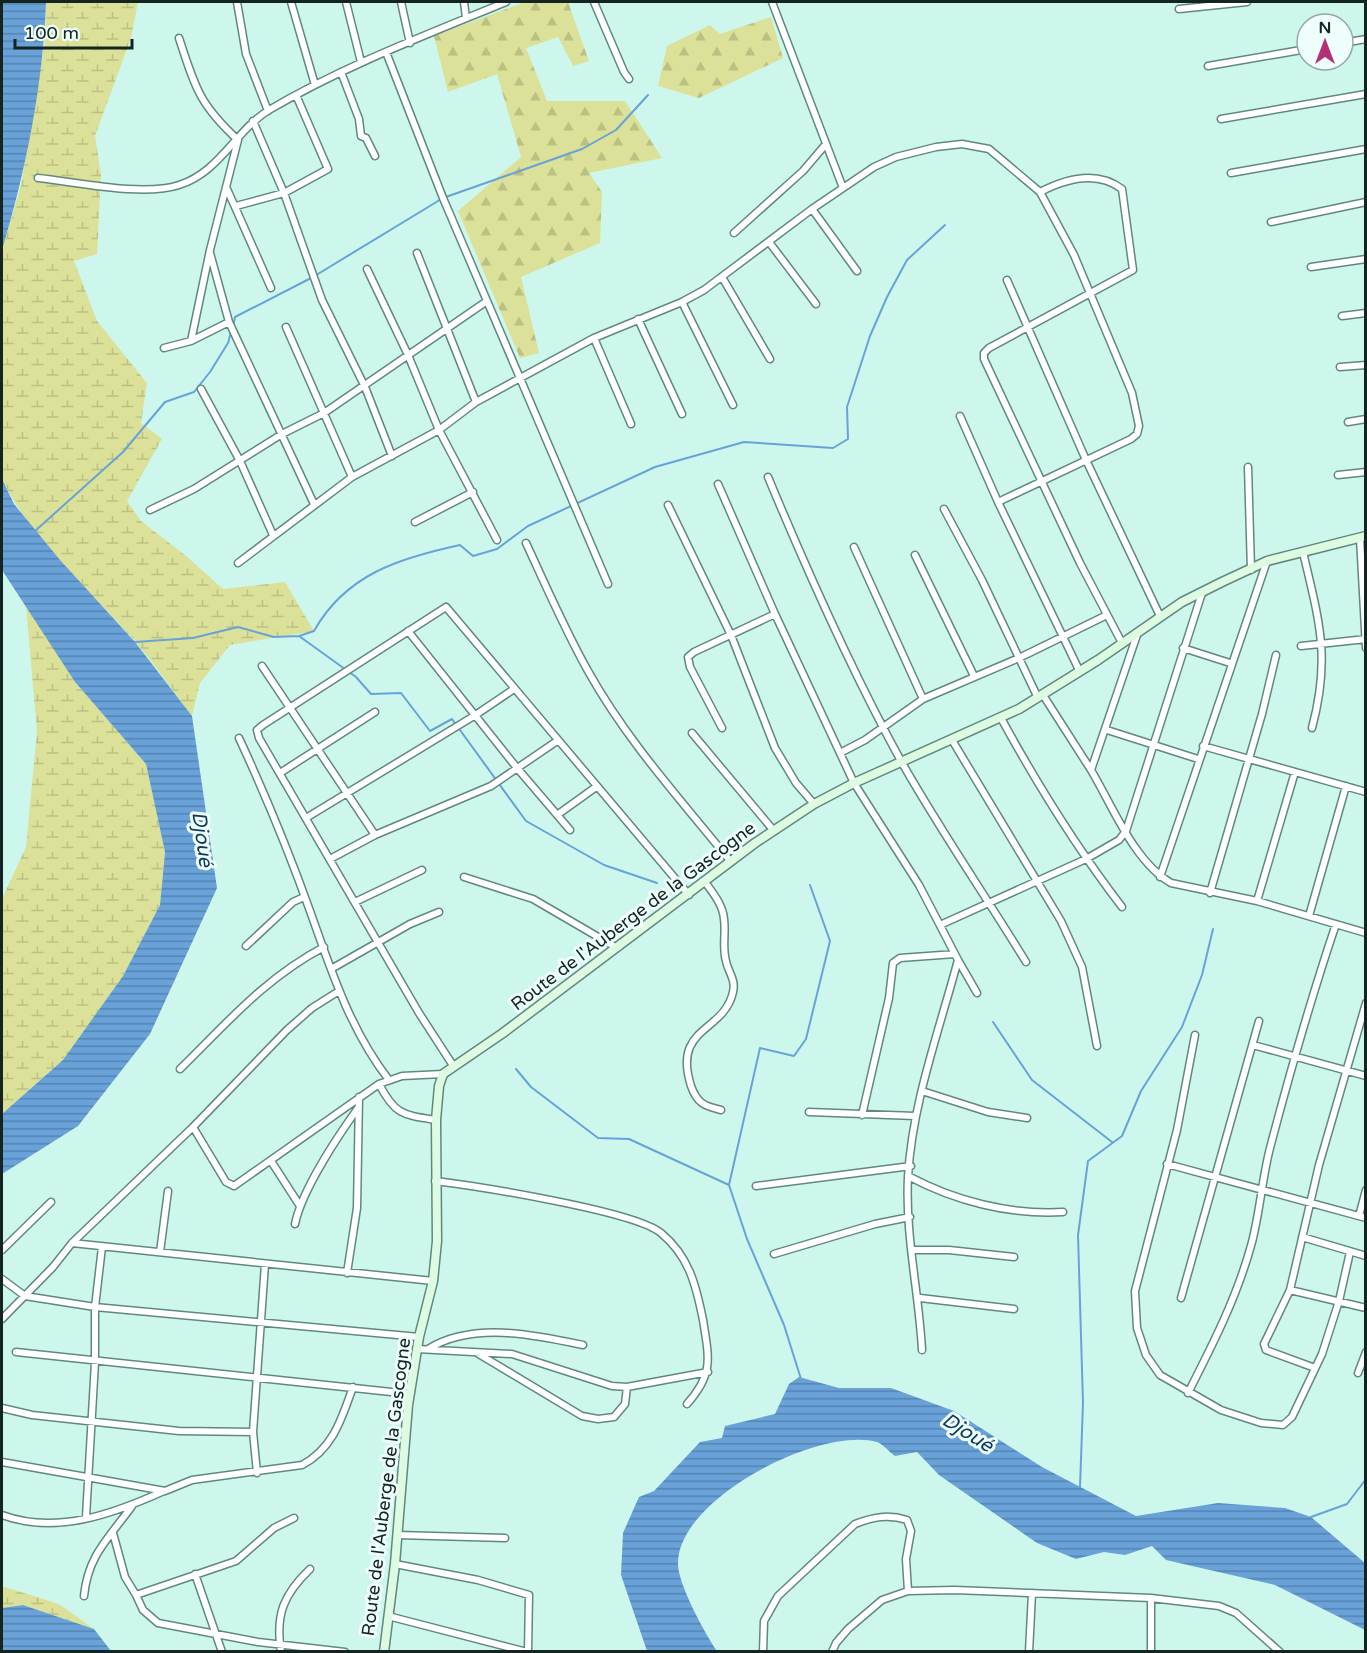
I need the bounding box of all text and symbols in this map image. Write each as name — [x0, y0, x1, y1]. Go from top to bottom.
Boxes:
scale bar — [15, 12, 132, 50]
north arrow — [1295, 12, 1355, 72]
text: N — [1319, 18, 1331, 38]
text: 100 m — [24, 22, 79, 44]
water label: Djoué — [186, 810, 218, 870]
street label: Route de l'Auberge de la Gascogne — [506, 817, 760, 1015]
street label: Route de l'Auberge de la Gascogne — [357, 1337, 415, 1637]
water label: Djoué — [938, 1408, 999, 1459]

